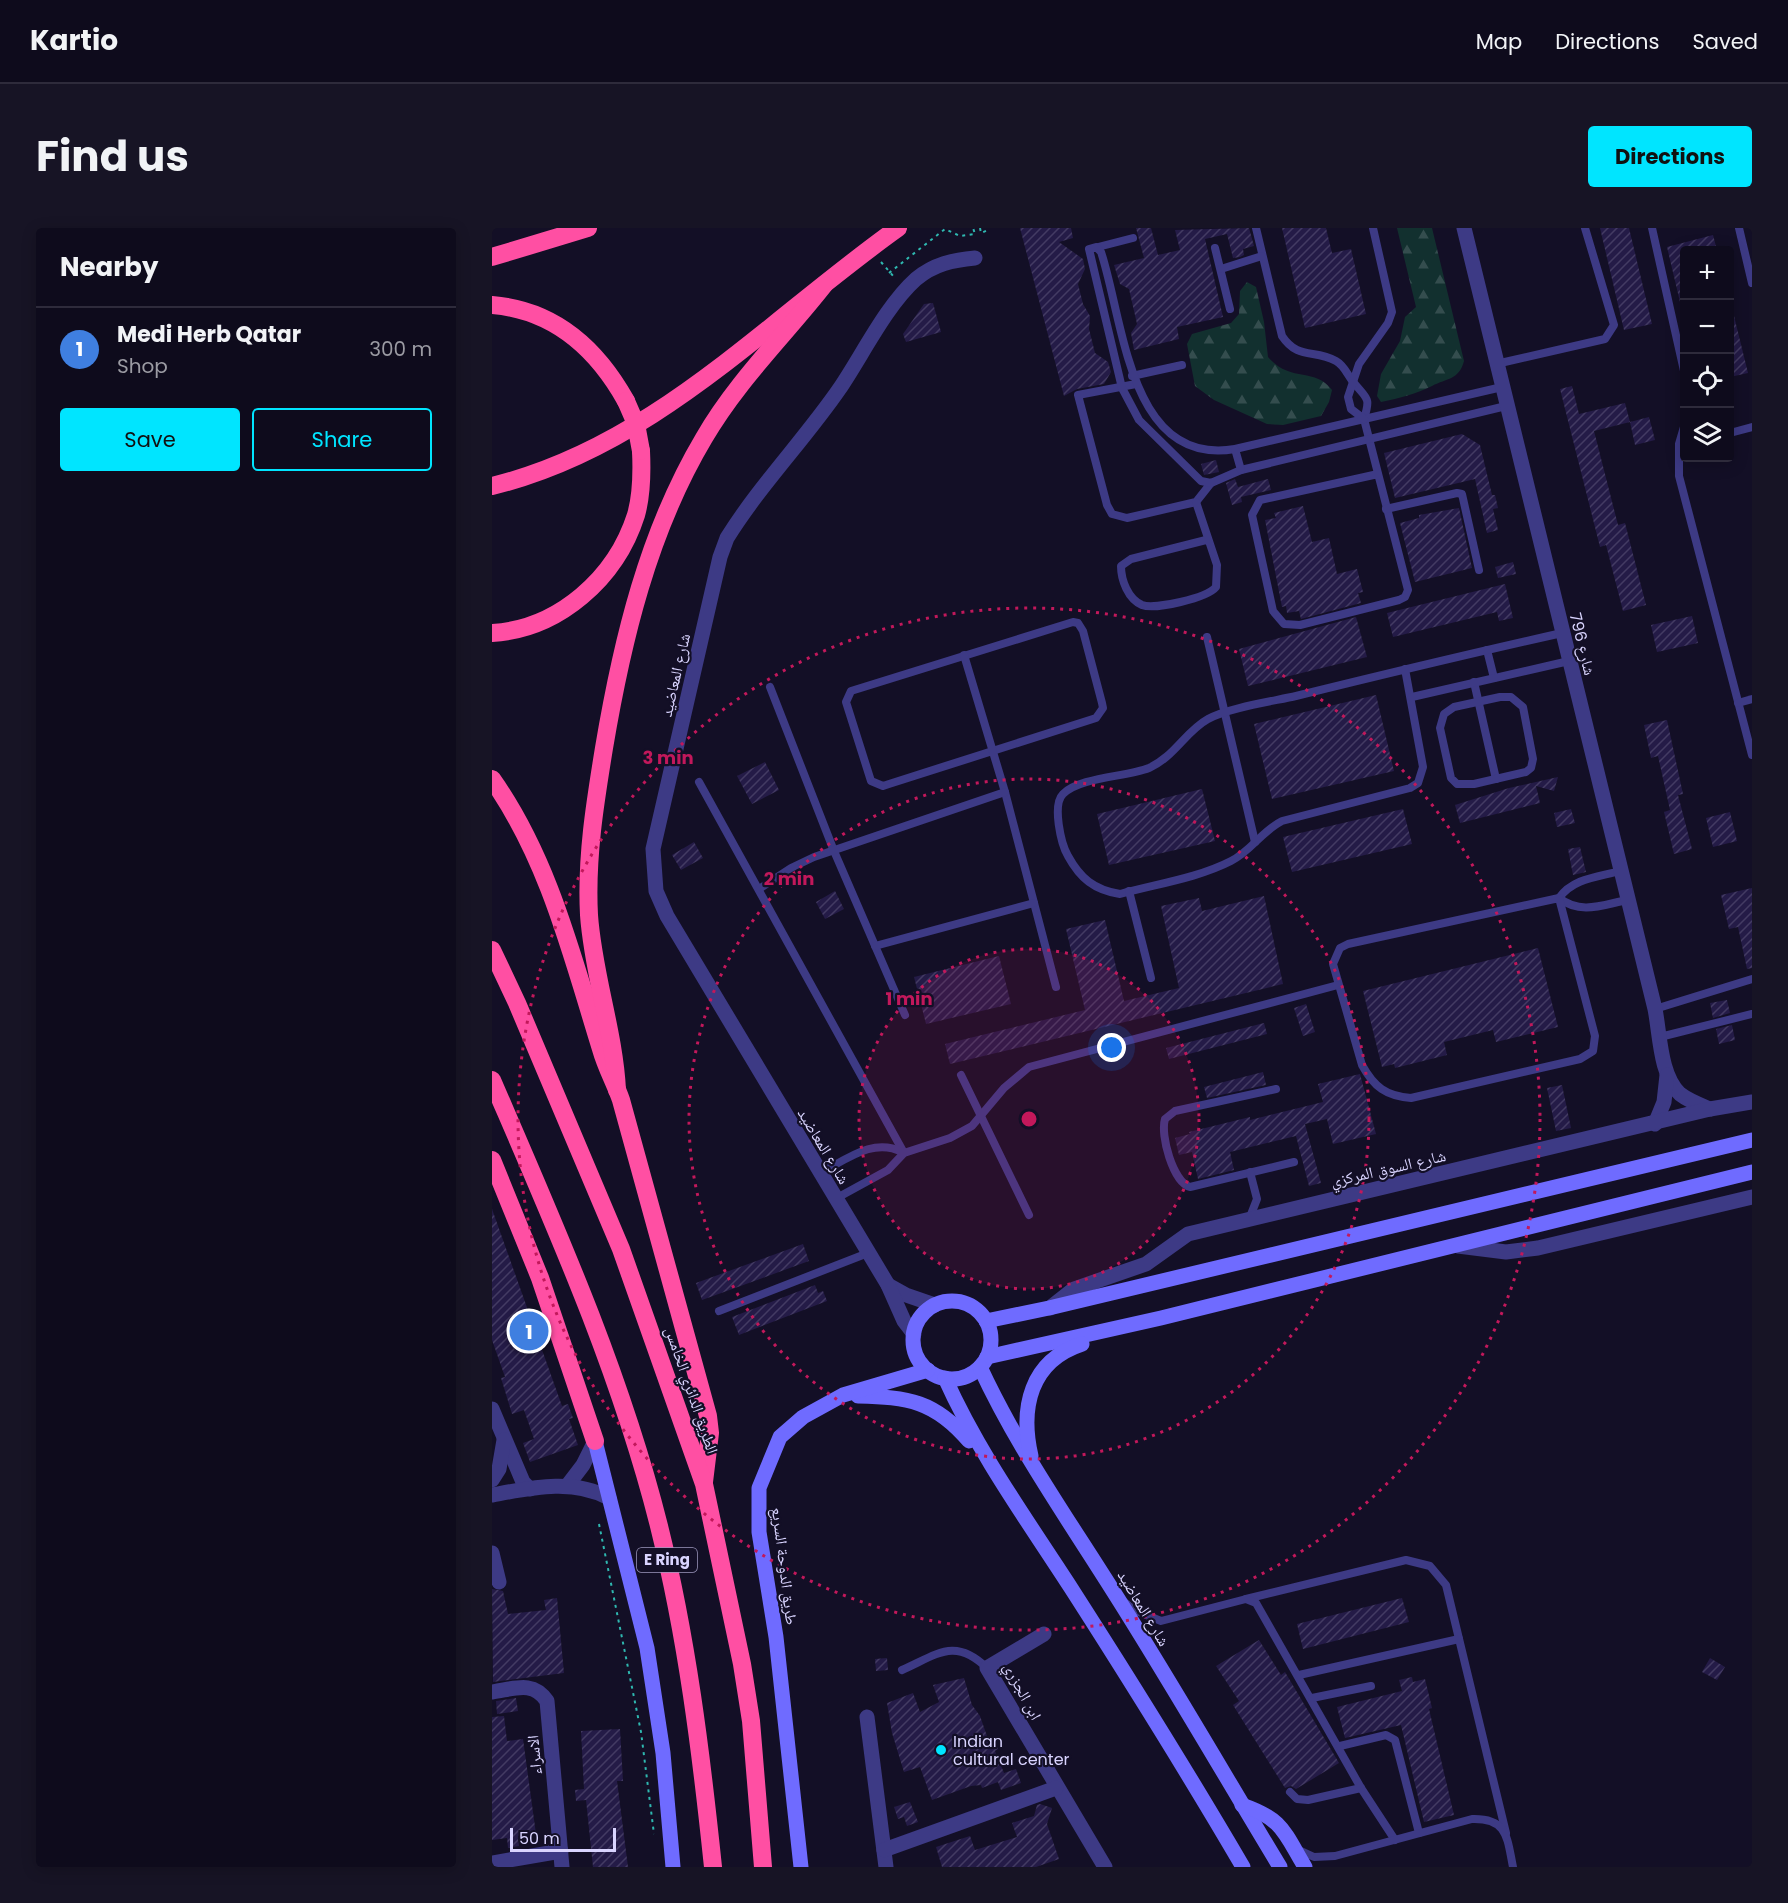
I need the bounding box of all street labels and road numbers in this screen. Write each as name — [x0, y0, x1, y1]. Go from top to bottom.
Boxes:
street label: شارع 796 — [1564, 610, 1601, 678]
street label: شارع المعاضيد — [655, 631, 696, 719]
street label: شارع المعاضيد — [792, 1104, 855, 1189]
street label: شارع السوق المركزي — [1328, 1144, 1448, 1194]
street label: الطريق الدائري الخامس — [658, 1324, 724, 1457]
street label: طريق الدوحة السريع — [766, 1506, 803, 1626]
road number: E Ring — [637, 1548, 697, 1572]
street label: شارع المعاضيد — [1112, 1566, 1175, 1651]
street label: ابن الجزري — [997, 1658, 1047, 1725]
street label: الاسراء — [521, 1734, 548, 1776]

